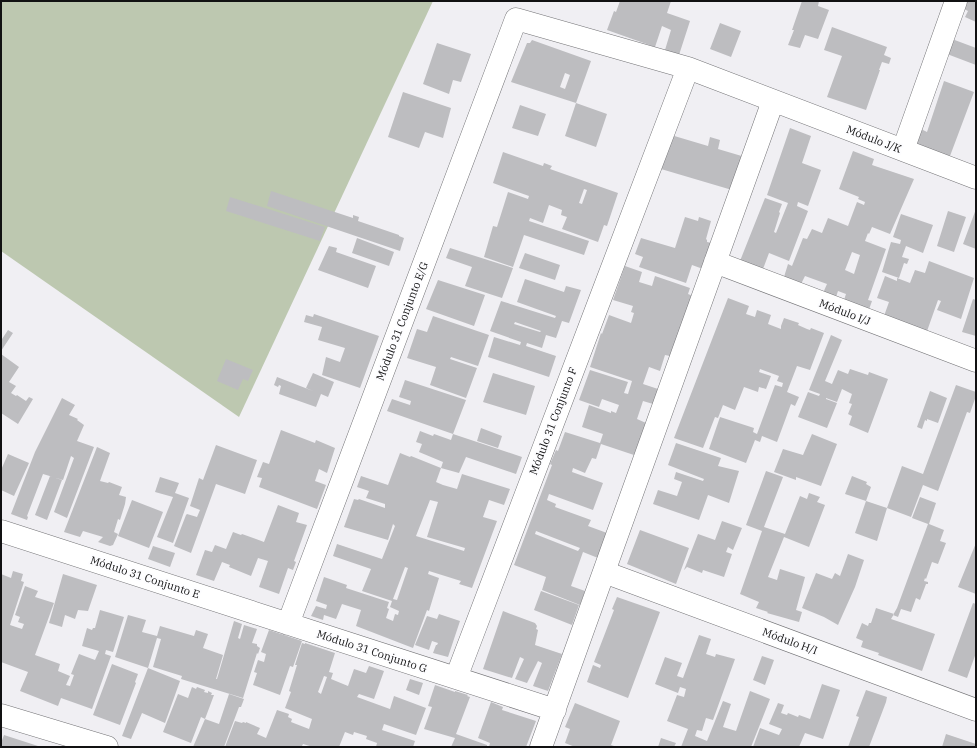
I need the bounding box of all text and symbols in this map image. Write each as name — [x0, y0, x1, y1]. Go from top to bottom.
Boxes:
street label: Módulo J/K — [844, 122, 904, 156]
street label: Módulo 31 Conjunto E/G — [373, 259, 431, 382]
street label: Módulo I/J — [817, 296, 873, 328]
street label: Módulo 31 Conjunto F — [526, 365, 580, 477]
street label: Módulo 31 Conjunto E — [88, 553, 202, 601]
street label: Módulo H/I — [760, 625, 820, 658]
street label: Módulo 31 Conjunto G — [315, 627, 429, 675]

